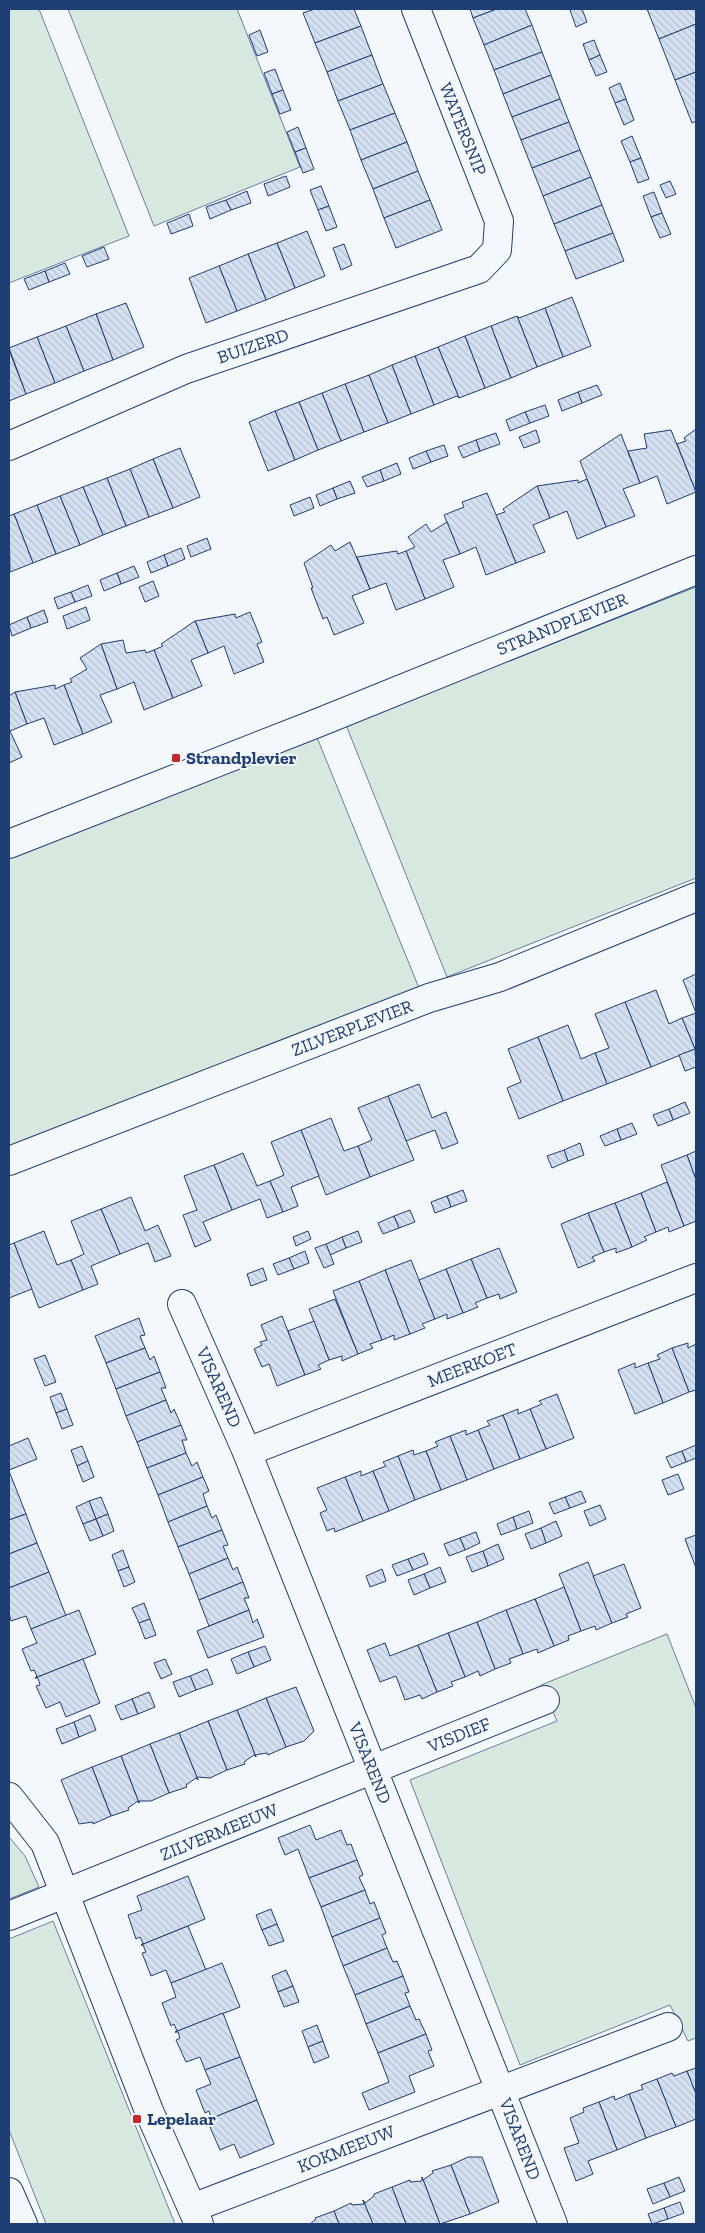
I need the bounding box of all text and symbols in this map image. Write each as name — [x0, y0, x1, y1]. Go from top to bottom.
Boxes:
street label: WATERSNIP — [434, 79, 492, 179]
street label: BUIZERD — [214, 324, 292, 368]
street label: STRANDPLEVIER — [493, 588, 631, 660]
place label: Strandplevier — [186, 747, 297, 769]
marker: Strandplevier — [170, 752, 182, 764]
street label: ZILVERPLEVIER — [288, 995, 416, 1061]
street label: MEERKOET — [424, 1338, 520, 1392]
street label: VISAREND — [191, 1342, 247, 1431]
street label: VISDIEF — [423, 1712, 494, 1758]
street label: VISAREND — [343, 1718, 396, 1807]
street label: ZILVERMEEUW — [157, 1798, 281, 1866]
street label: VISAREND — [494, 2094, 546, 2183]
place label: Lepelaar — [147, 2108, 216, 2130]
marker: Lepelaar — [131, 2113, 143, 2125]
street label: KOKMEEUW — [294, 2120, 398, 2178]

